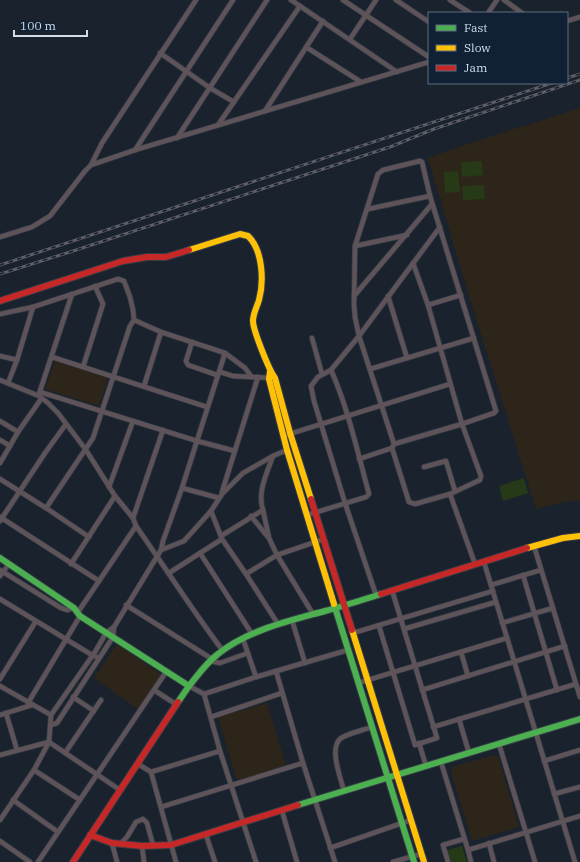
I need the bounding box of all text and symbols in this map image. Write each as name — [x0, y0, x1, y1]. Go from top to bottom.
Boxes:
scale bar — [14, 12, 87, 38]
legend — [428, 12, 568, 84]
text: 100 m — [20, 18, 56, 33]
text: Fast — [464, 20, 488, 35]
text: Slow — [464, 40, 491, 55]
text: Jam — [464, 60, 488, 75]

